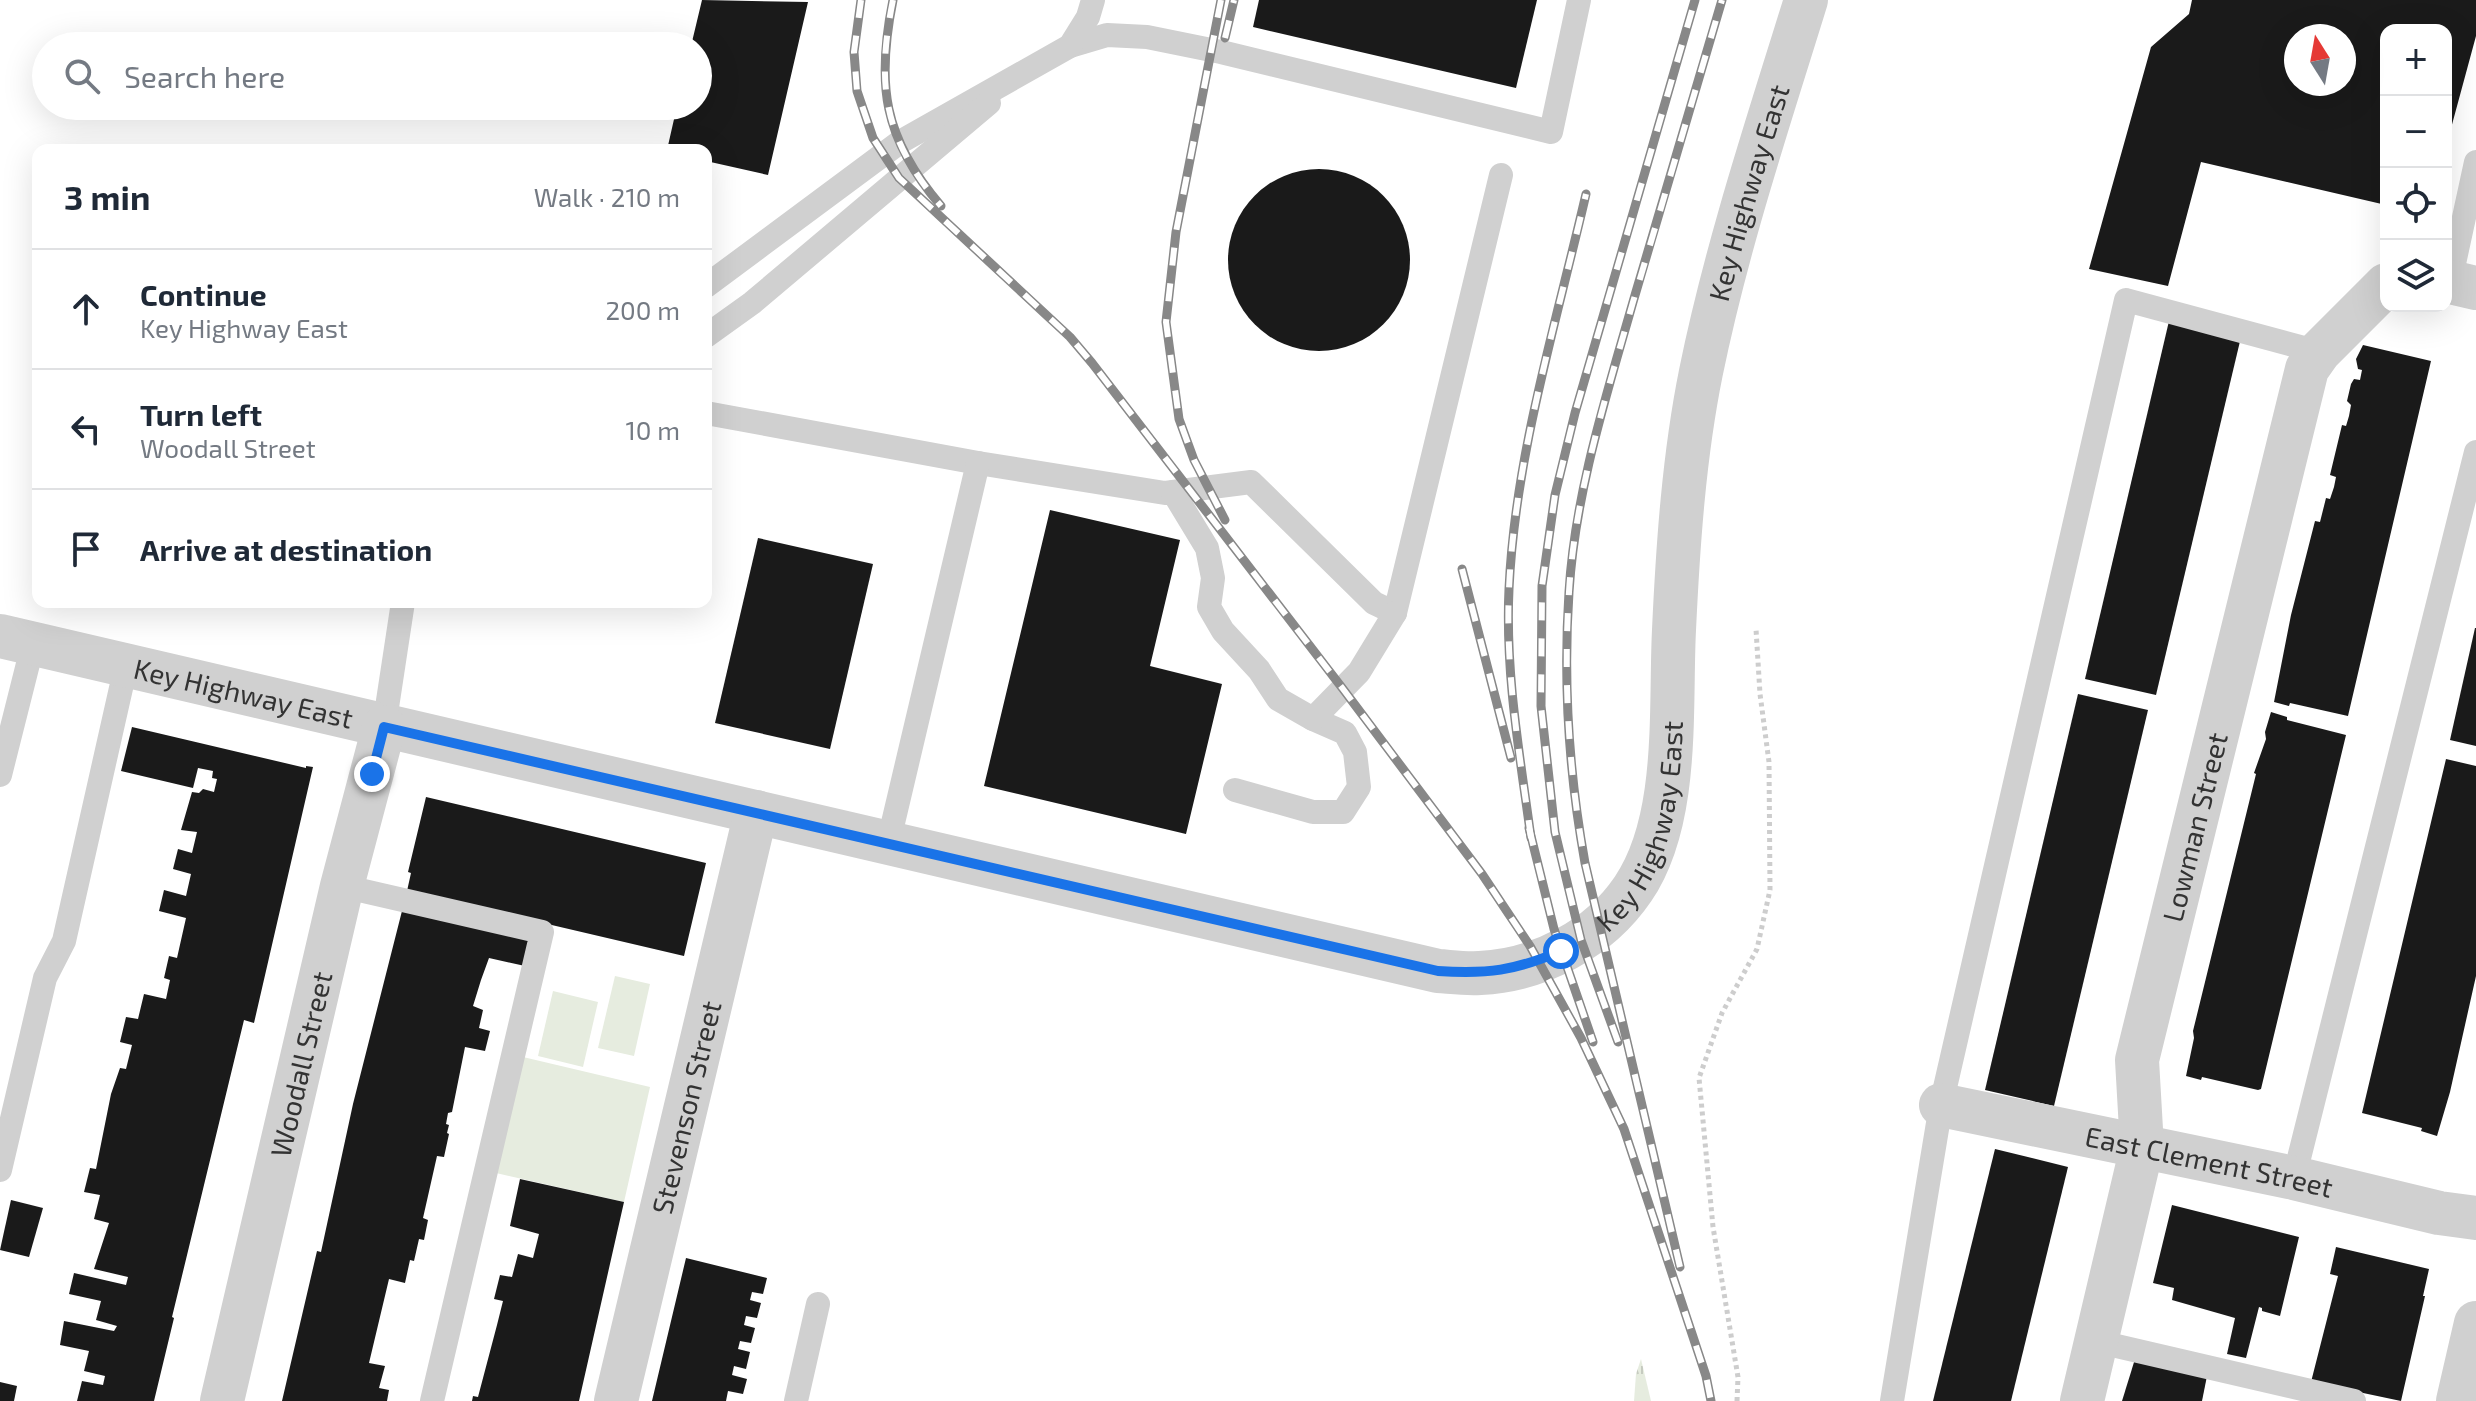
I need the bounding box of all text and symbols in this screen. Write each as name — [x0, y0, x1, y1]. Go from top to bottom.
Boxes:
north arrow — [2284, 24, 2356, 96]
map controls — [2380, 24, 2452, 312]
button: + — [2380, 24, 2452, 96]
search box — [32, 32, 712, 120]
icon: search — [60, 54, 104, 98]
text: Search here — [124, 58, 285, 94]
street label: Key Highway East — [1701, 80, 1796, 305]
button: − — [2380, 96, 2452, 168]
button: locate — [2380, 168, 2452, 240]
text: 3 min — [64, 176, 150, 217]
text: Walk · 210 m — [534, 181, 680, 212]
button: layers — [2380, 240, 2452, 312]
text: Continue — [140, 276, 267, 312]
icon: ahead — [64, 287, 108, 331]
text: 200 m — [605, 294, 680, 325]
text: Key Highway East — [140, 312, 348, 343]
text: Turn left — [140, 396, 262, 432]
icon: left — [64, 407, 108, 451]
text: 10 m — [625, 414, 680, 445]
text: Woodall Street — [140, 432, 316, 463]
icon: arrive — [64, 527, 108, 571]
text: Arrive at destination — [140, 531, 432, 567]
street label: Key Highway East — [131, 651, 356, 735]
street label: Key Highway East — [1589, 720, 1689, 938]
street label: Lowman Street — [2155, 729, 2234, 925]
route end — [354, 756, 390, 792]
route start — [1543, 933, 1579, 969]
street label: Woodall Street — [262, 968, 339, 1160]
street label: Stevenson Street — [644, 997, 728, 1217]
street label: East Clement Street — [2082, 1118, 2337, 1204]

